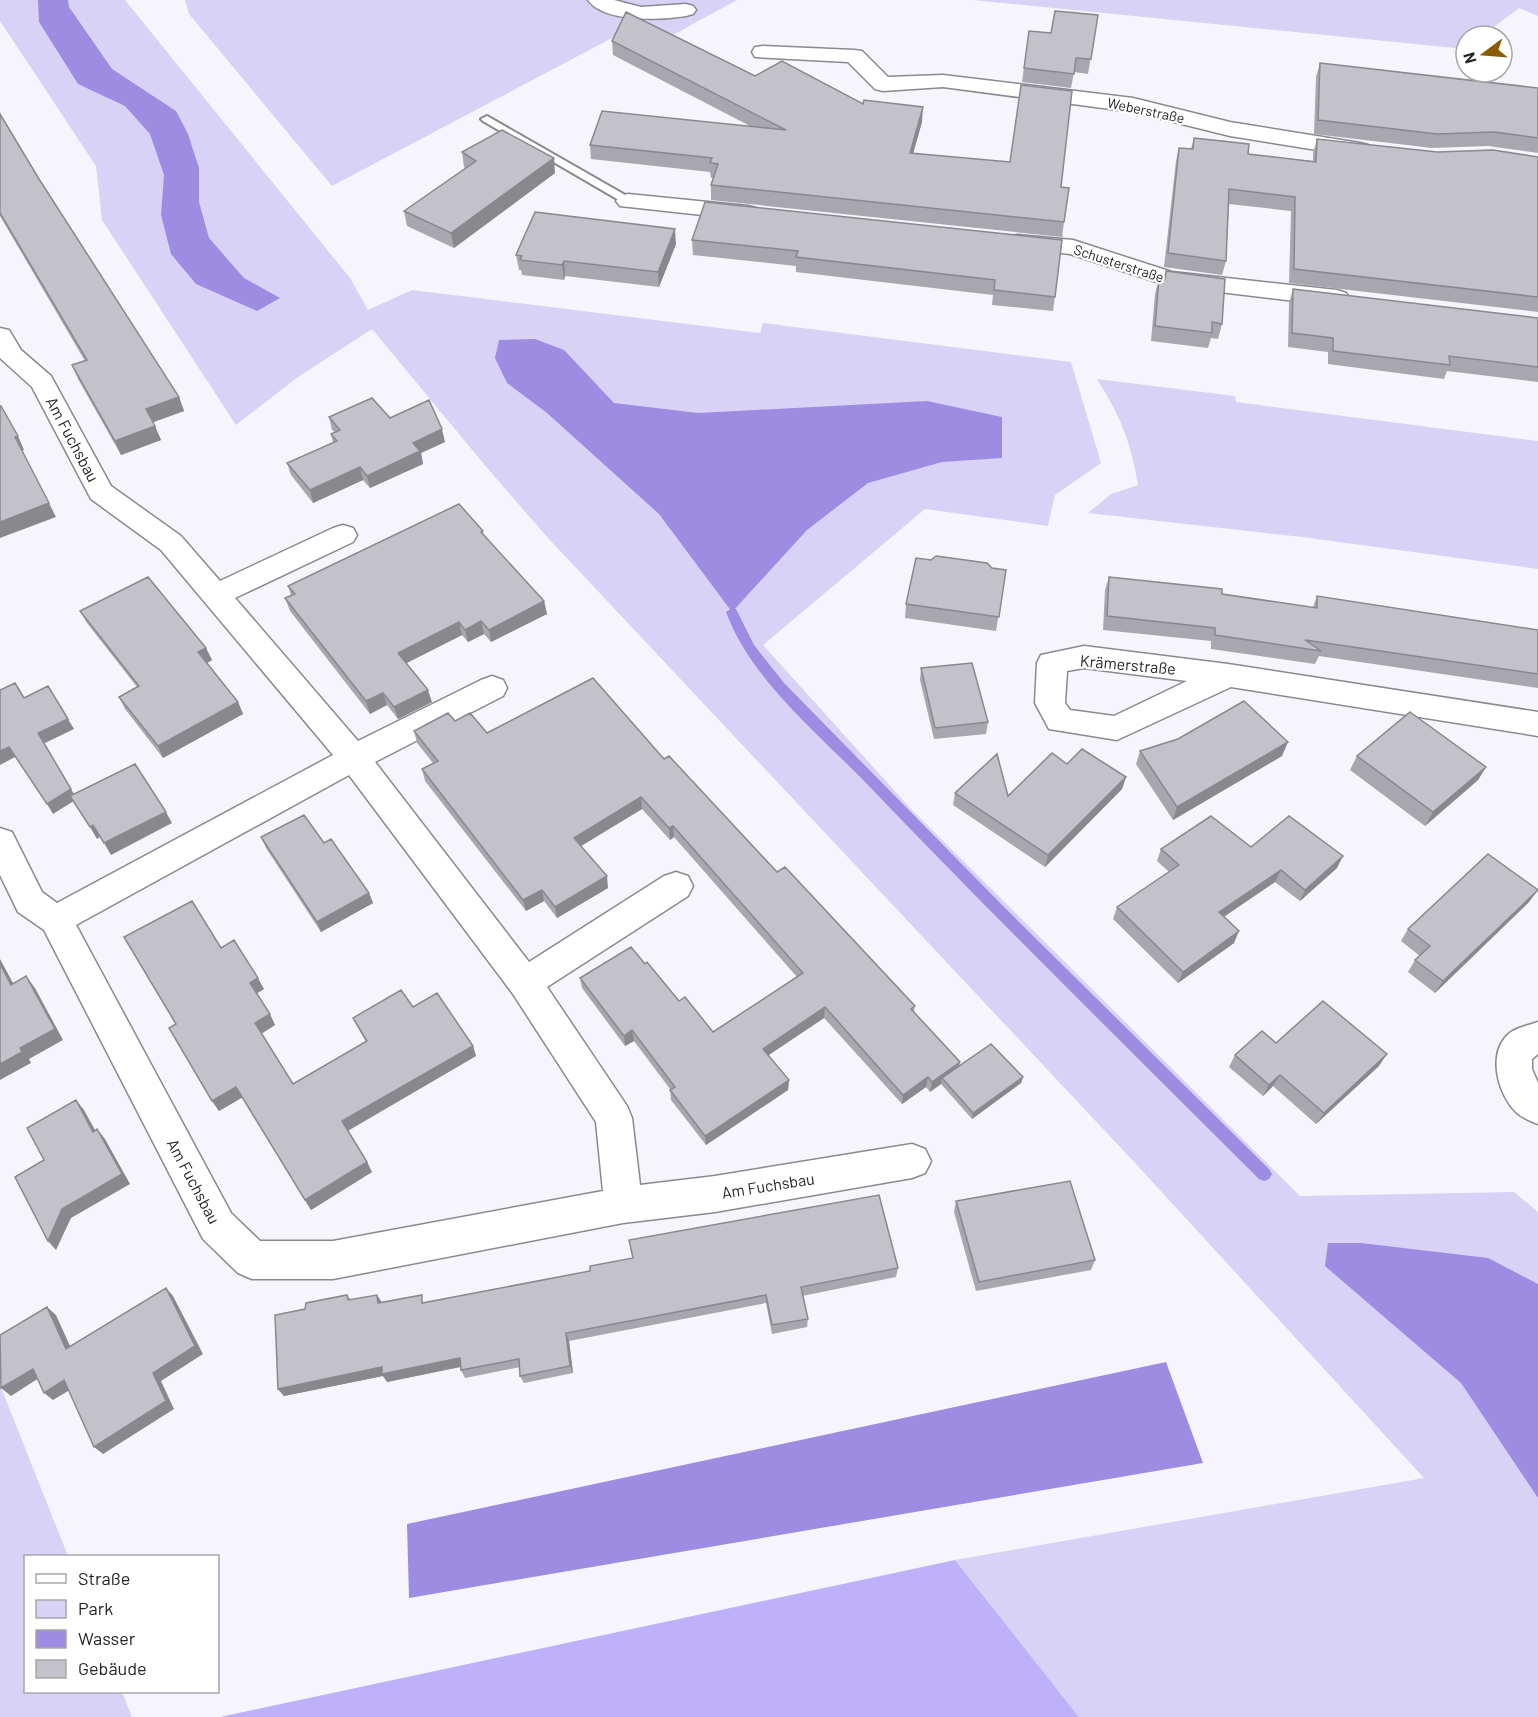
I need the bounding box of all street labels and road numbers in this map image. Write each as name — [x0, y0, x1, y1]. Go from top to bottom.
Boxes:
street label: Weberstraße — [1106, 94, 1186, 126]
street label: Schusterstraße — [1072, 240, 1166, 286]
street label: Am Fuchsbau — [43, 393, 103, 485]
street label: Krämerstraße — [1079, 650, 1177, 678]
street label: Am Fuchsbau — [164, 1135, 224, 1227]
street label: Am Fuchsbau — [720, 1168, 816, 1202]

